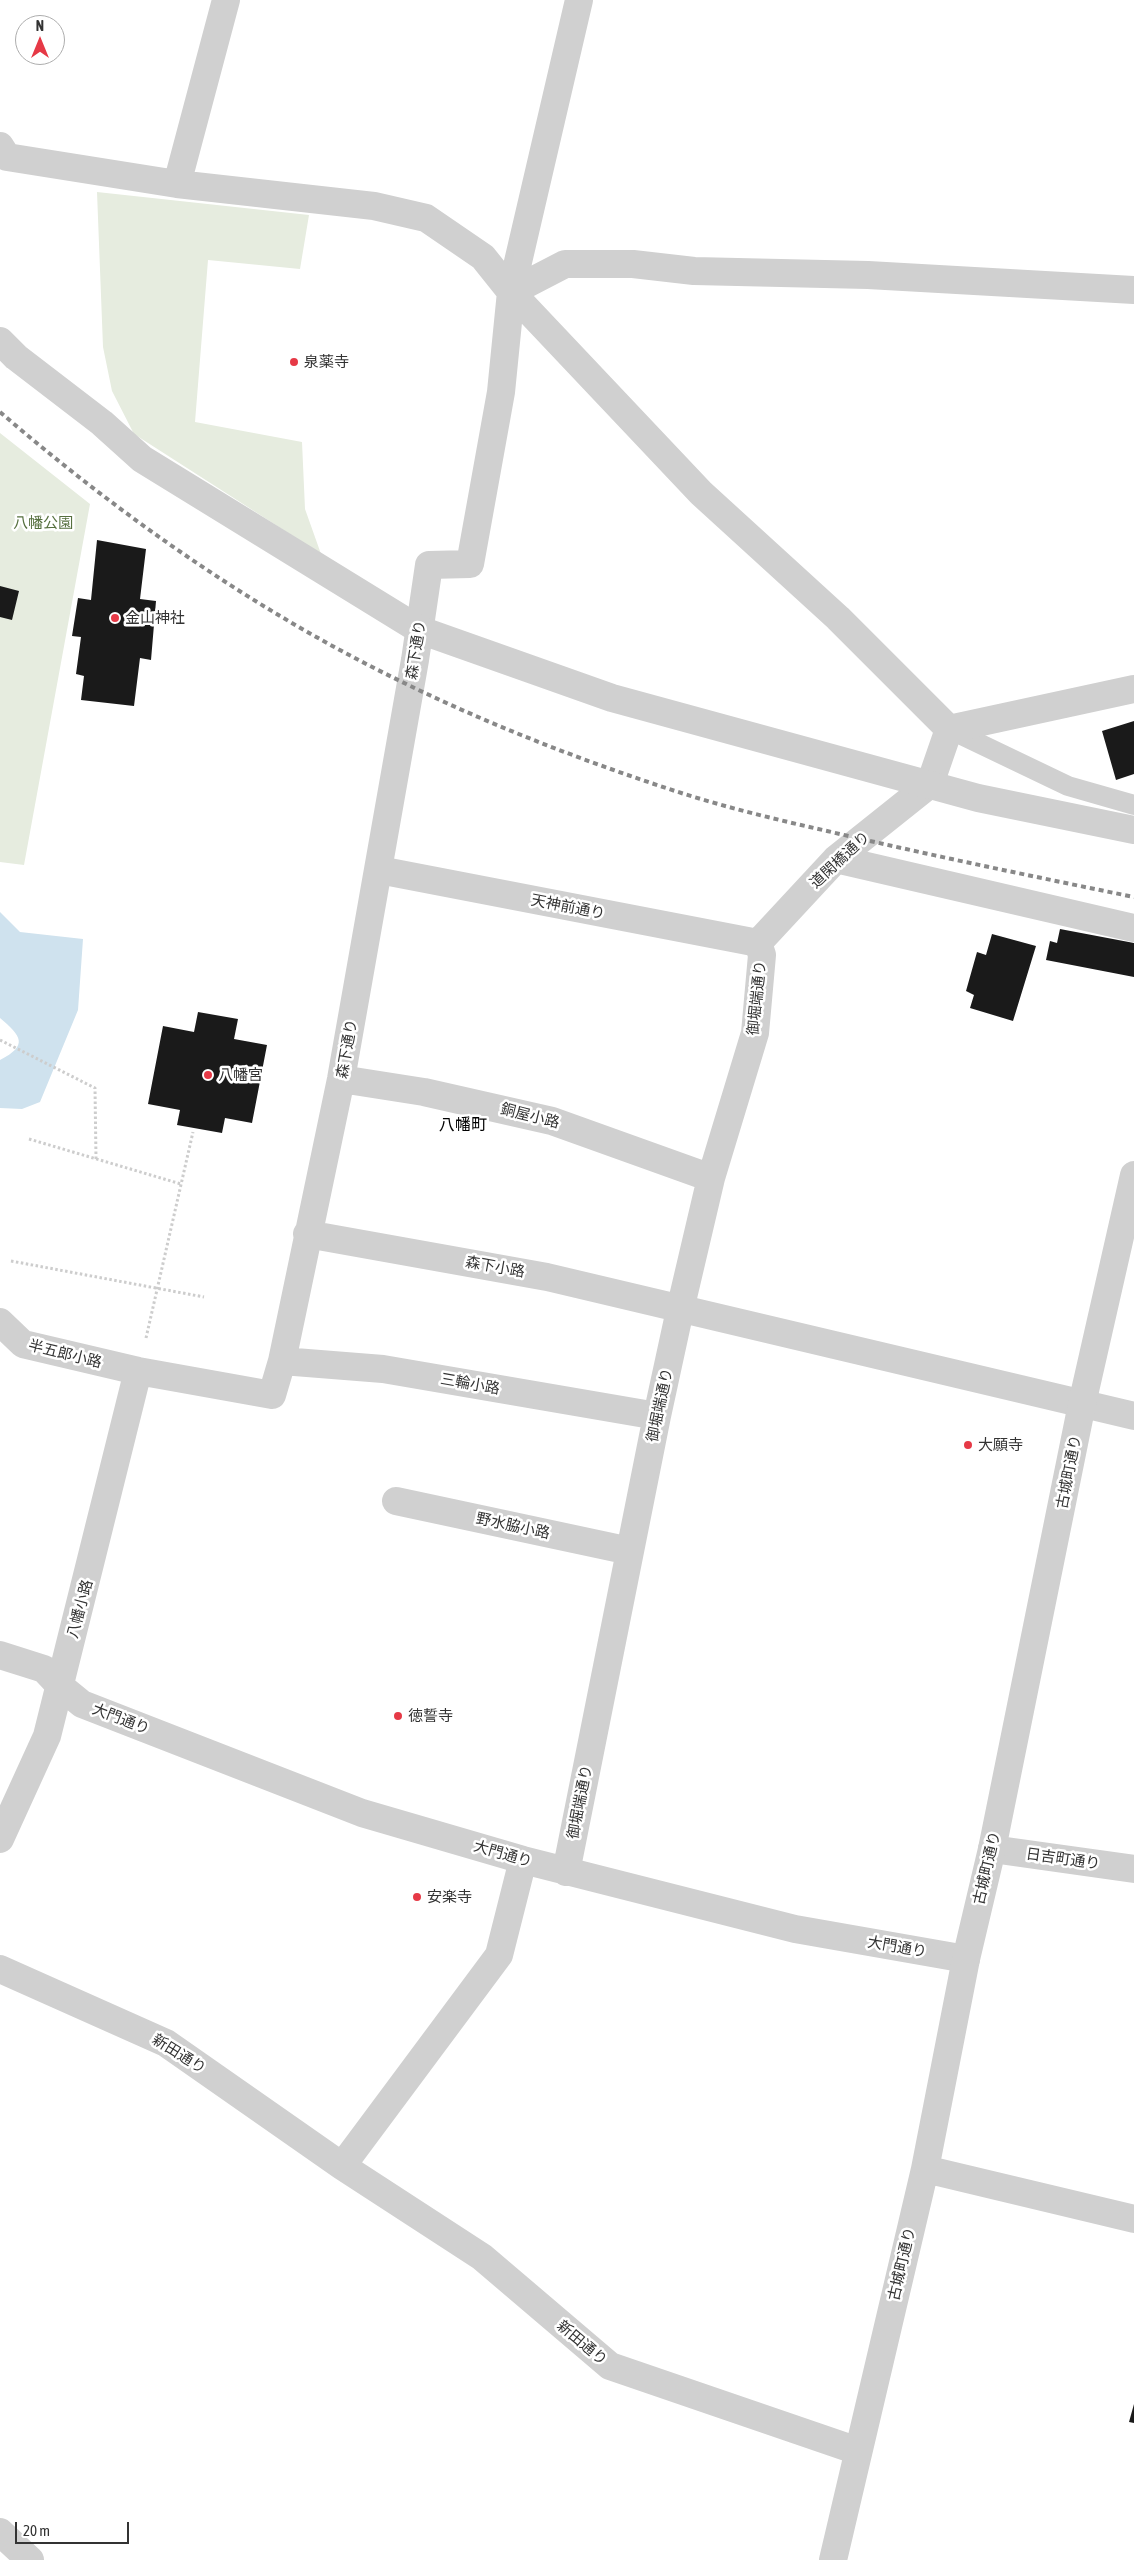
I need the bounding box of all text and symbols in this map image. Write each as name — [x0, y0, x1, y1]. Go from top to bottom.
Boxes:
north arrow — [15, 15, 65, 65]
text: N — [36, 18, 44, 34]
place label: 泉薬寺 — [304, 353, 349, 371]
marker: 泉薬寺 — [288, 356, 300, 368]
park label: 八幡公園 — [13, 514, 73, 532]
place label: 金山神社 — [125, 609, 185, 627]
marker: 金山神社 — [109, 612, 121, 624]
street label: 森下通り — [402, 619, 430, 681]
street label: 道閑橋通り — [806, 828, 874, 892]
street label: 天神前通り — [529, 891, 607, 923]
street label: 御堀端通り — [744, 960, 770, 1036]
street label: 森下通り — [333, 1018, 361, 1080]
place label: 八幡宮 — [218, 1066, 263, 1084]
marker: 八幡宮 — [202, 1069, 214, 1081]
street label: 銅屋小路 — [499, 1100, 561, 1132]
district label: 八幡町 — [439, 1115, 487, 1135]
street label: 森下小路 — [464, 1253, 526, 1281]
street label: 半五郎小路 — [26, 1336, 104, 1372]
street label: 御堀端通り — [643, 1366, 677, 1444]
street label: 三輪小路 — [439, 1370, 501, 1398]
street label: 古城町通り — [1053, 1433, 1085, 1511]
place label: 大願寺 — [978, 1436, 1023, 1454]
marker: 大願寺 — [962, 1439, 974, 1451]
street label: 野水脇小路 — [474, 1509, 552, 1543]
street label: 八幡小路 — [64, 1578, 96, 1640]
street label: 大門通り — [90, 1700, 152, 1738]
place label: 徳誓寺 — [408, 1707, 453, 1725]
marker: 徳誓寺 — [392, 1710, 404, 1722]
street label: 御堀端通り — [564, 1763, 596, 1841]
street label: 古城町通り — [970, 1829, 1004, 1907]
street label: 大門通り — [472, 1837, 534, 1871]
street label: 日吉町通り — [1025, 1845, 1101, 1873]
place label: 安楽寺 — [427, 1888, 472, 1906]
marker: 安楽寺 — [411, 1891, 423, 1903]
street label: 大門通り — [866, 1933, 928, 1961]
street label: 新田通り — [149, 2030, 209, 2078]
street label: 古城町通り — [885, 2225, 919, 2303]
street label: 新田通り — [553, 2317, 611, 2369]
scale bar — [18, 2512, 131, 2544]
text: 20 m — [23, 2522, 50, 2539]

